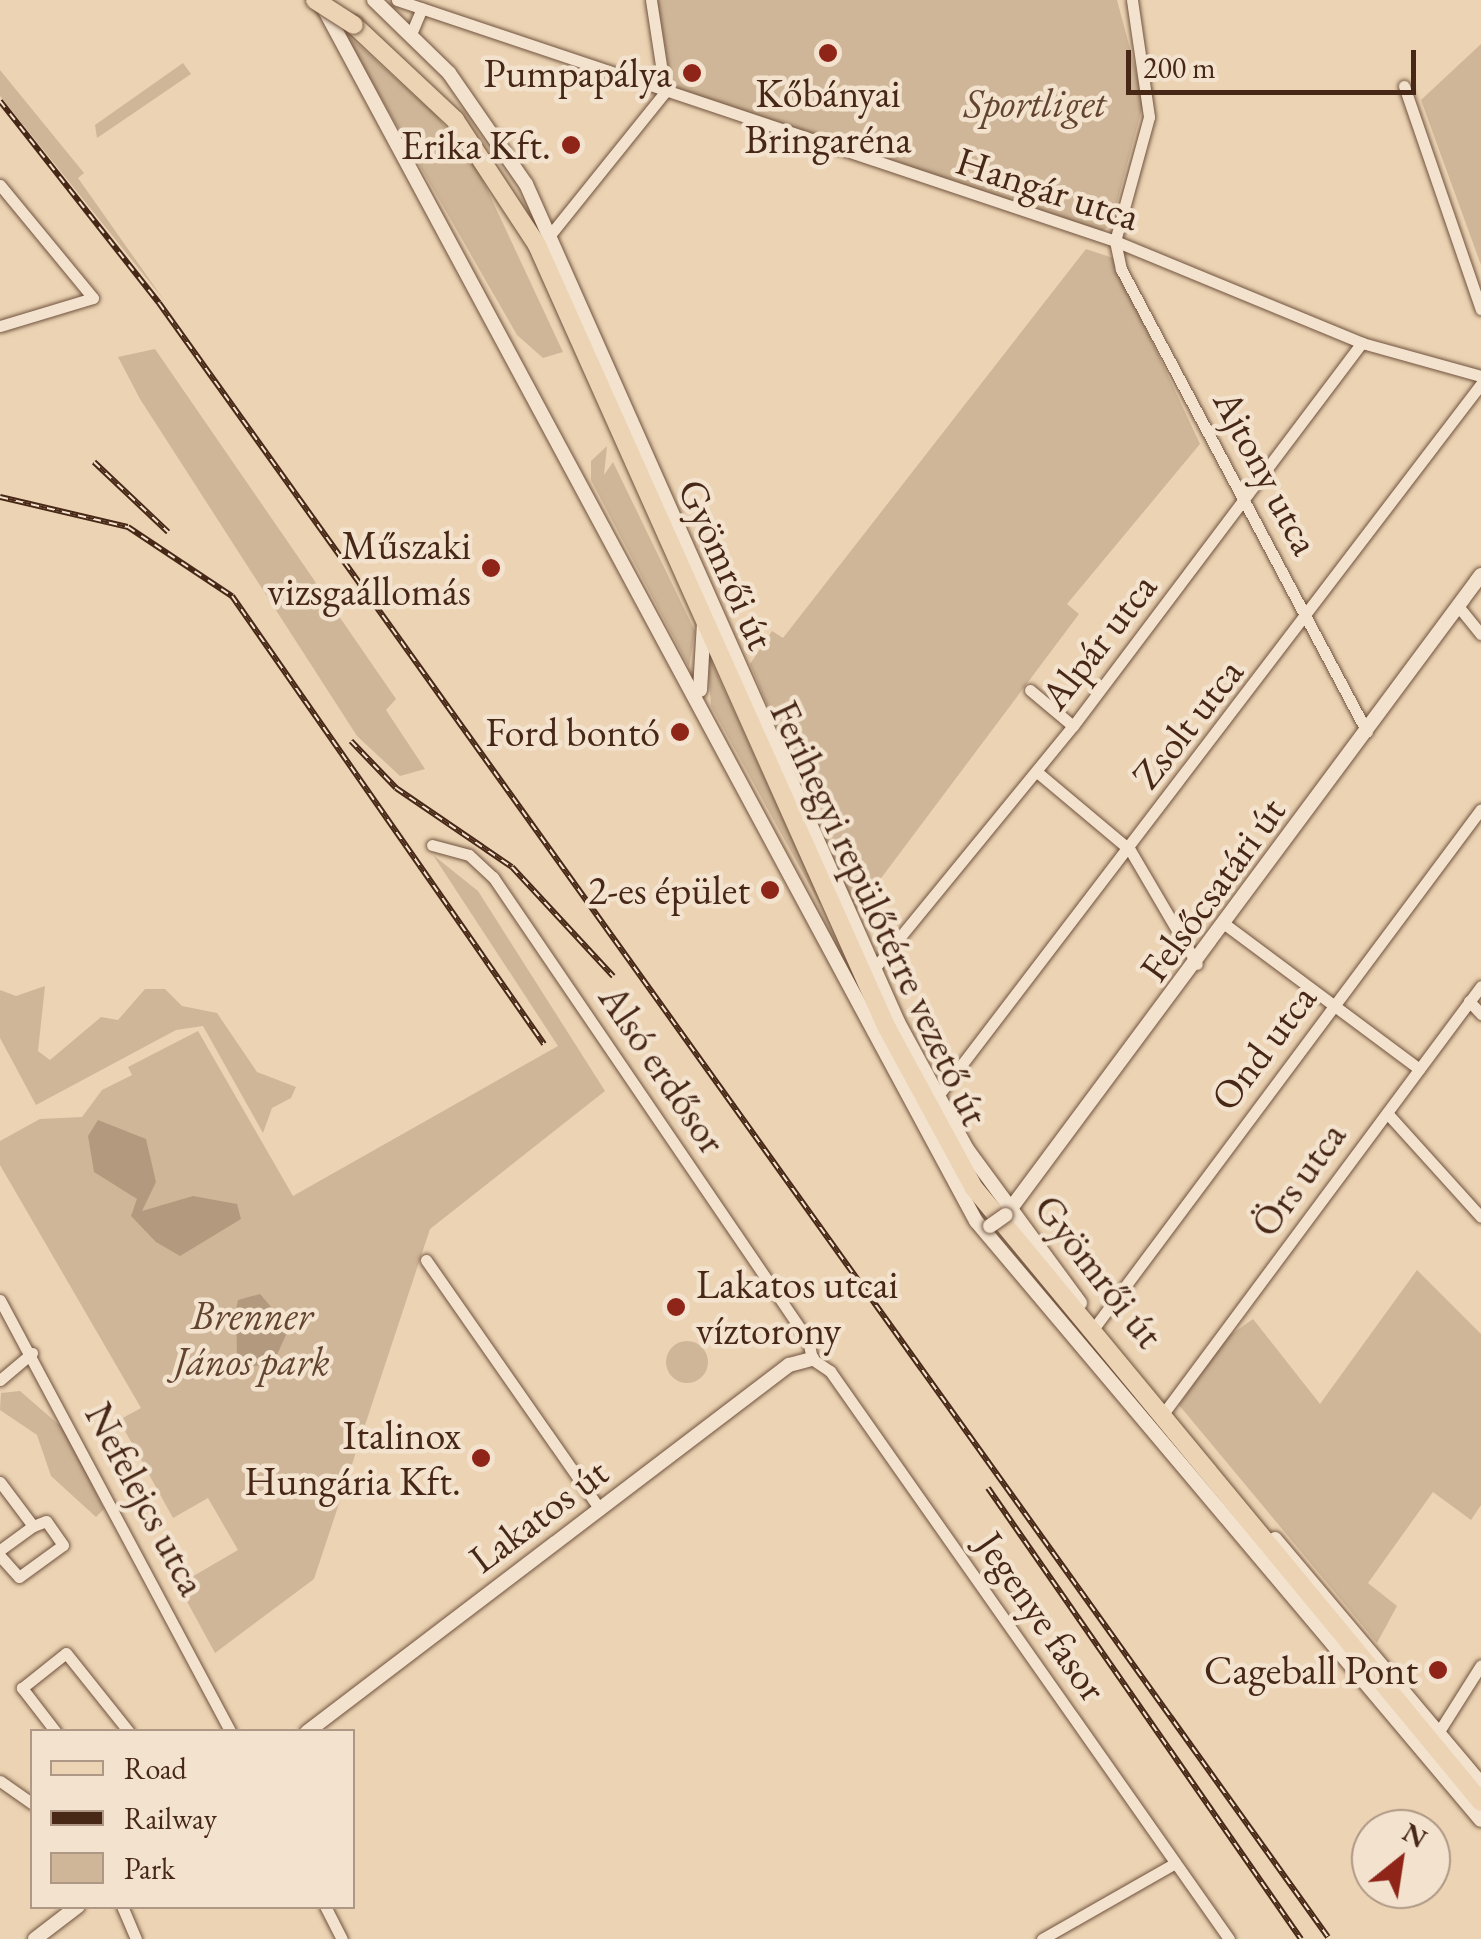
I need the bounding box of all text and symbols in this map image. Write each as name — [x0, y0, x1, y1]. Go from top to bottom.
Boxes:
scale bar — [1131, 30, 1421, 92]
marker: Kőbányai Bringaréna — [817, 42, 839, 64]
text: 200 m — [1143, 48, 1216, 87]
place label: Pumpapálya — [483, 49, 672, 97]
marker: Pumpapálya — [681, 62, 703, 84]
place label: Kőbányai Bringaréna — [744, 69, 912, 163]
park label: Sportliget — [964, 79, 1106, 127]
place label: Erika Kft. — [401, 121, 551, 169]
marker: Erika Kft. — [560, 134, 582, 156]
street label: Hangár utca — [950, 136, 1146, 240]
street label: Ajtony utca — [1204, 382, 1330, 562]
street label: Gyömrői út — [668, 471, 786, 657]
place label: Műszaki vizsgaállomás — [267, 521, 471, 615]
marker: Műszaki vizsgaállomás — [480, 557, 502, 579]
street label: Alpár utca — [1030, 563, 1166, 719]
street label: Zsolt utca — [1121, 648, 1253, 798]
street label: Ferihegyi repülőtérre vezető út — [761, 693, 999, 1133]
place label: Ford bontó — [485, 708, 660, 756]
marker: Ford bontó — [669, 721, 691, 743]
street label: Felsőcsatári út — [1129, 788, 1295, 990]
place label: 2-es épület — [588, 866, 750, 914]
marker: 2-es épület — [759, 879, 781, 901]
street label: Ond utca — [1200, 975, 1326, 1119]
street label: Alsó erdősor — [589, 976, 737, 1162]
street label: Örs utca — [1240, 1112, 1356, 1246]
street label: Gyömrői út — [1024, 1185, 1174, 1357]
place label: Lakatos utcai víztorony — [696, 1260, 898, 1354]
park label: Brenner János park — [174, 1291, 330, 1385]
marker: Lakatos utcai víztorony — [665, 1296, 687, 1318]
street label: Nefelejcs utca — [75, 1394, 217, 1604]
place label: Italinox Hungária Kft. — [244, 1411, 461, 1505]
street label: Lakatos út — [459, 1447, 617, 1583]
marker: Italinox Hungária Kft. — [470, 1447, 492, 1469]
street label: Jegenye fasor — [966, 1522, 1118, 1710]
place label: Cageball Pont — [1204, 1646, 1418, 1694]
marker: Cageball Pont — [1427, 1659, 1449, 1681]
legend — [30, 1729, 355, 1909]
text: Road — [124, 1749, 187, 1788]
text: Railway — [124, 1799, 217, 1838]
north arrow — [1351, 1809, 1451, 1909]
text: N — [1396, 1813, 1434, 1856]
text: Park — [124, 1849, 175, 1888]

